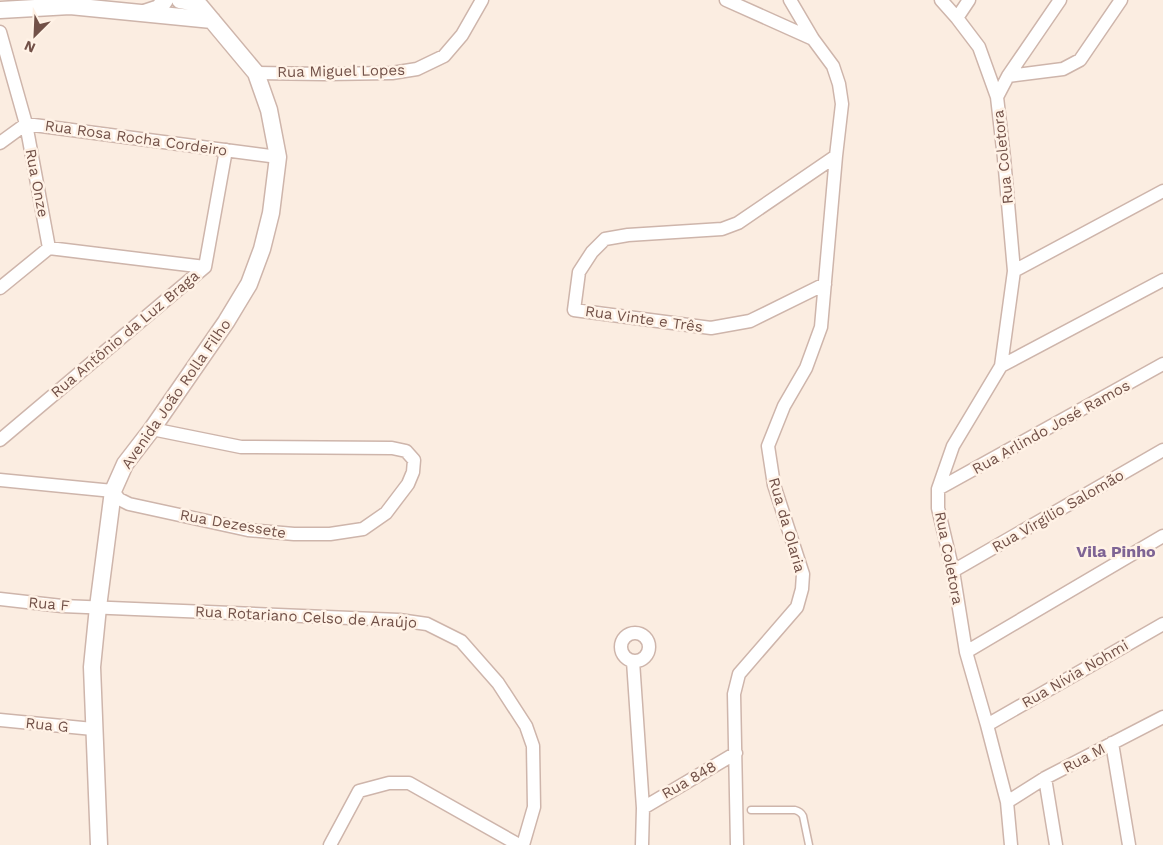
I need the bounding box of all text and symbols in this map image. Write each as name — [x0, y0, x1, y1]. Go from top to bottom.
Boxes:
north arrow — [10, 10, 60, 60]
text: N — [22, 37, 38, 56]
street label: Rua Miguel Lopes — [277, 61, 405, 81]
street label: Rua Coletora — [989, 109, 1017, 205]
street label: Rua Rosa Rocha Cordeiro — [44, 116, 228, 160]
street label: Rua Onze — [22, 147, 52, 219]
street label: Rua Antônio da Luz Braga — [47, 266, 203, 401]
street label: Rua Vinte e Três — [584, 302, 704, 336]
street label: Avenida João Rolla Filho — [117, 316, 235, 472]
street label: Rua Arlindo José Ramos — [969, 376, 1133, 478]
street label: Rua Virgílio Salomão — [989, 466, 1127, 556]
street label: Rua da Olaria — [765, 475, 809, 575]
street label: Rua Dezessete — [178, 506, 288, 542]
street label: Rua Coletora — [931, 510, 967, 607]
district label: Vila Pinho — [1076, 542, 1156, 561]
street label: Rua F — [28, 593, 70, 615]
street label: Rua Rotariano Celso de Araújo — [194, 602, 418, 632]
street label: Rua Nívia Nohmi — [1019, 636, 1131, 712]
street label: Rua G — [25, 714, 69, 736]
street label: Rua M — [1060, 739, 1108, 777]
street label: Rua 848 — [659, 757, 719, 803]

